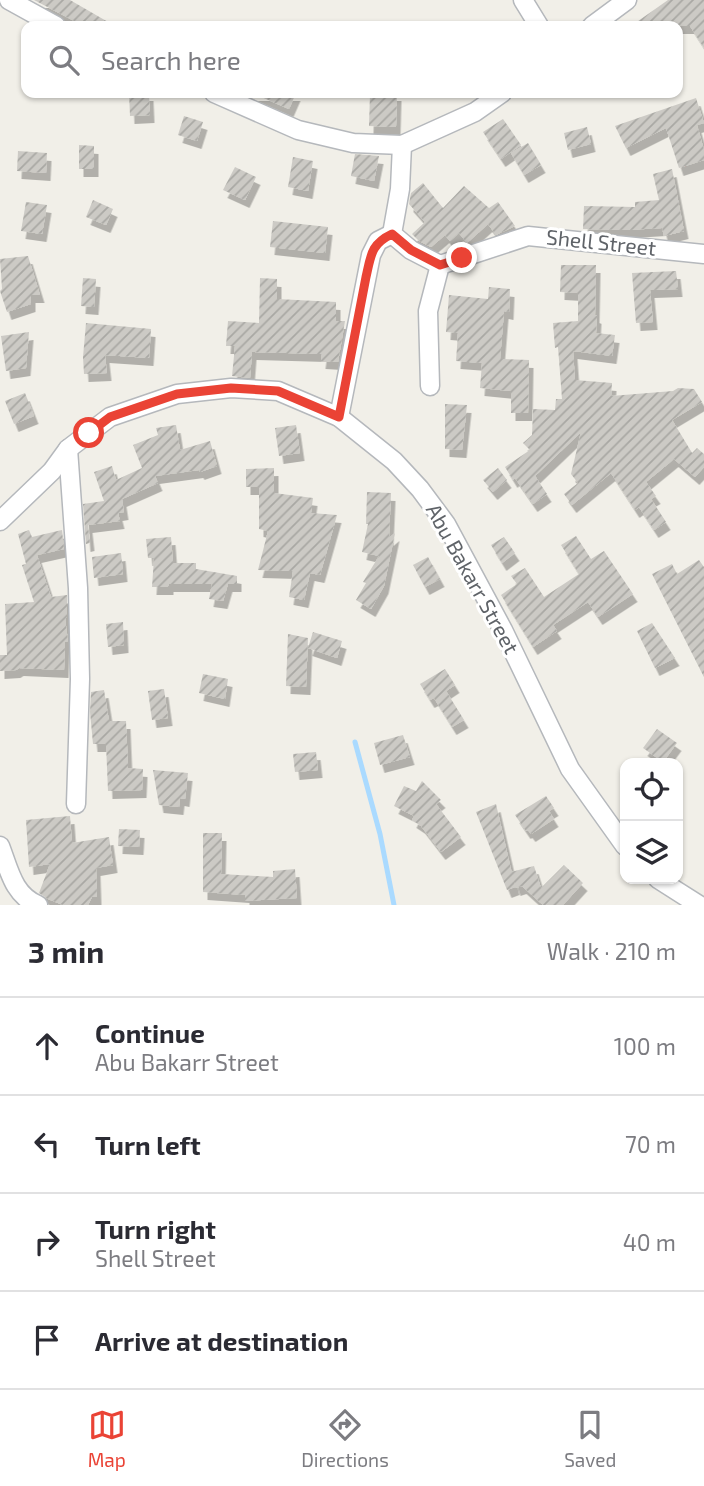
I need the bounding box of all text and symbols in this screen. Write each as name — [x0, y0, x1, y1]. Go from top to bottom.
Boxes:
search box — [21, 21, 683, 98]
icon: search — [45, 41, 83, 79]
text: Search here — [101, 44, 241, 75]
street label: Shell Street — [545, 223, 657, 260]
route end — [446, 242, 477, 273]
route start — [73, 417, 104, 448]
street label: Abu Bakarr Street — [422, 499, 525, 658]
map controls — [620, 758, 683, 884]
button: locate — [620, 758, 683, 821]
button: layers — [620, 821, 683, 884]
text: 3 min — [28, 933, 104, 969]
text: Walk · 210 m — [547, 937, 676, 965]
text: Continue — [95, 1017, 205, 1048]
icon: ahead — [28, 1027, 66, 1065]
text: 100 m — [614, 1032, 676, 1060]
text: Abu Bakarr Street — [95, 1048, 279, 1076]
icon: left — [28, 1125, 66, 1163]
text: Turn left — [95, 1129, 201, 1160]
text: 70 m — [625, 1130, 676, 1158]
text: Turn right — [95, 1213, 216, 1244]
icon: right — [28, 1223, 66, 1261]
text: 40 m — [623, 1228, 676, 1256]
text: Shell Street — [95, 1244, 216, 1272]
icon: arrive — [28, 1321, 66, 1359]
text: Arrive at destination — [95, 1325, 348, 1356]
tab: Map — [88, 1406, 126, 1471]
tab: Directions — [301, 1406, 389, 1471]
tab: Saved — [564, 1406, 616, 1471]

